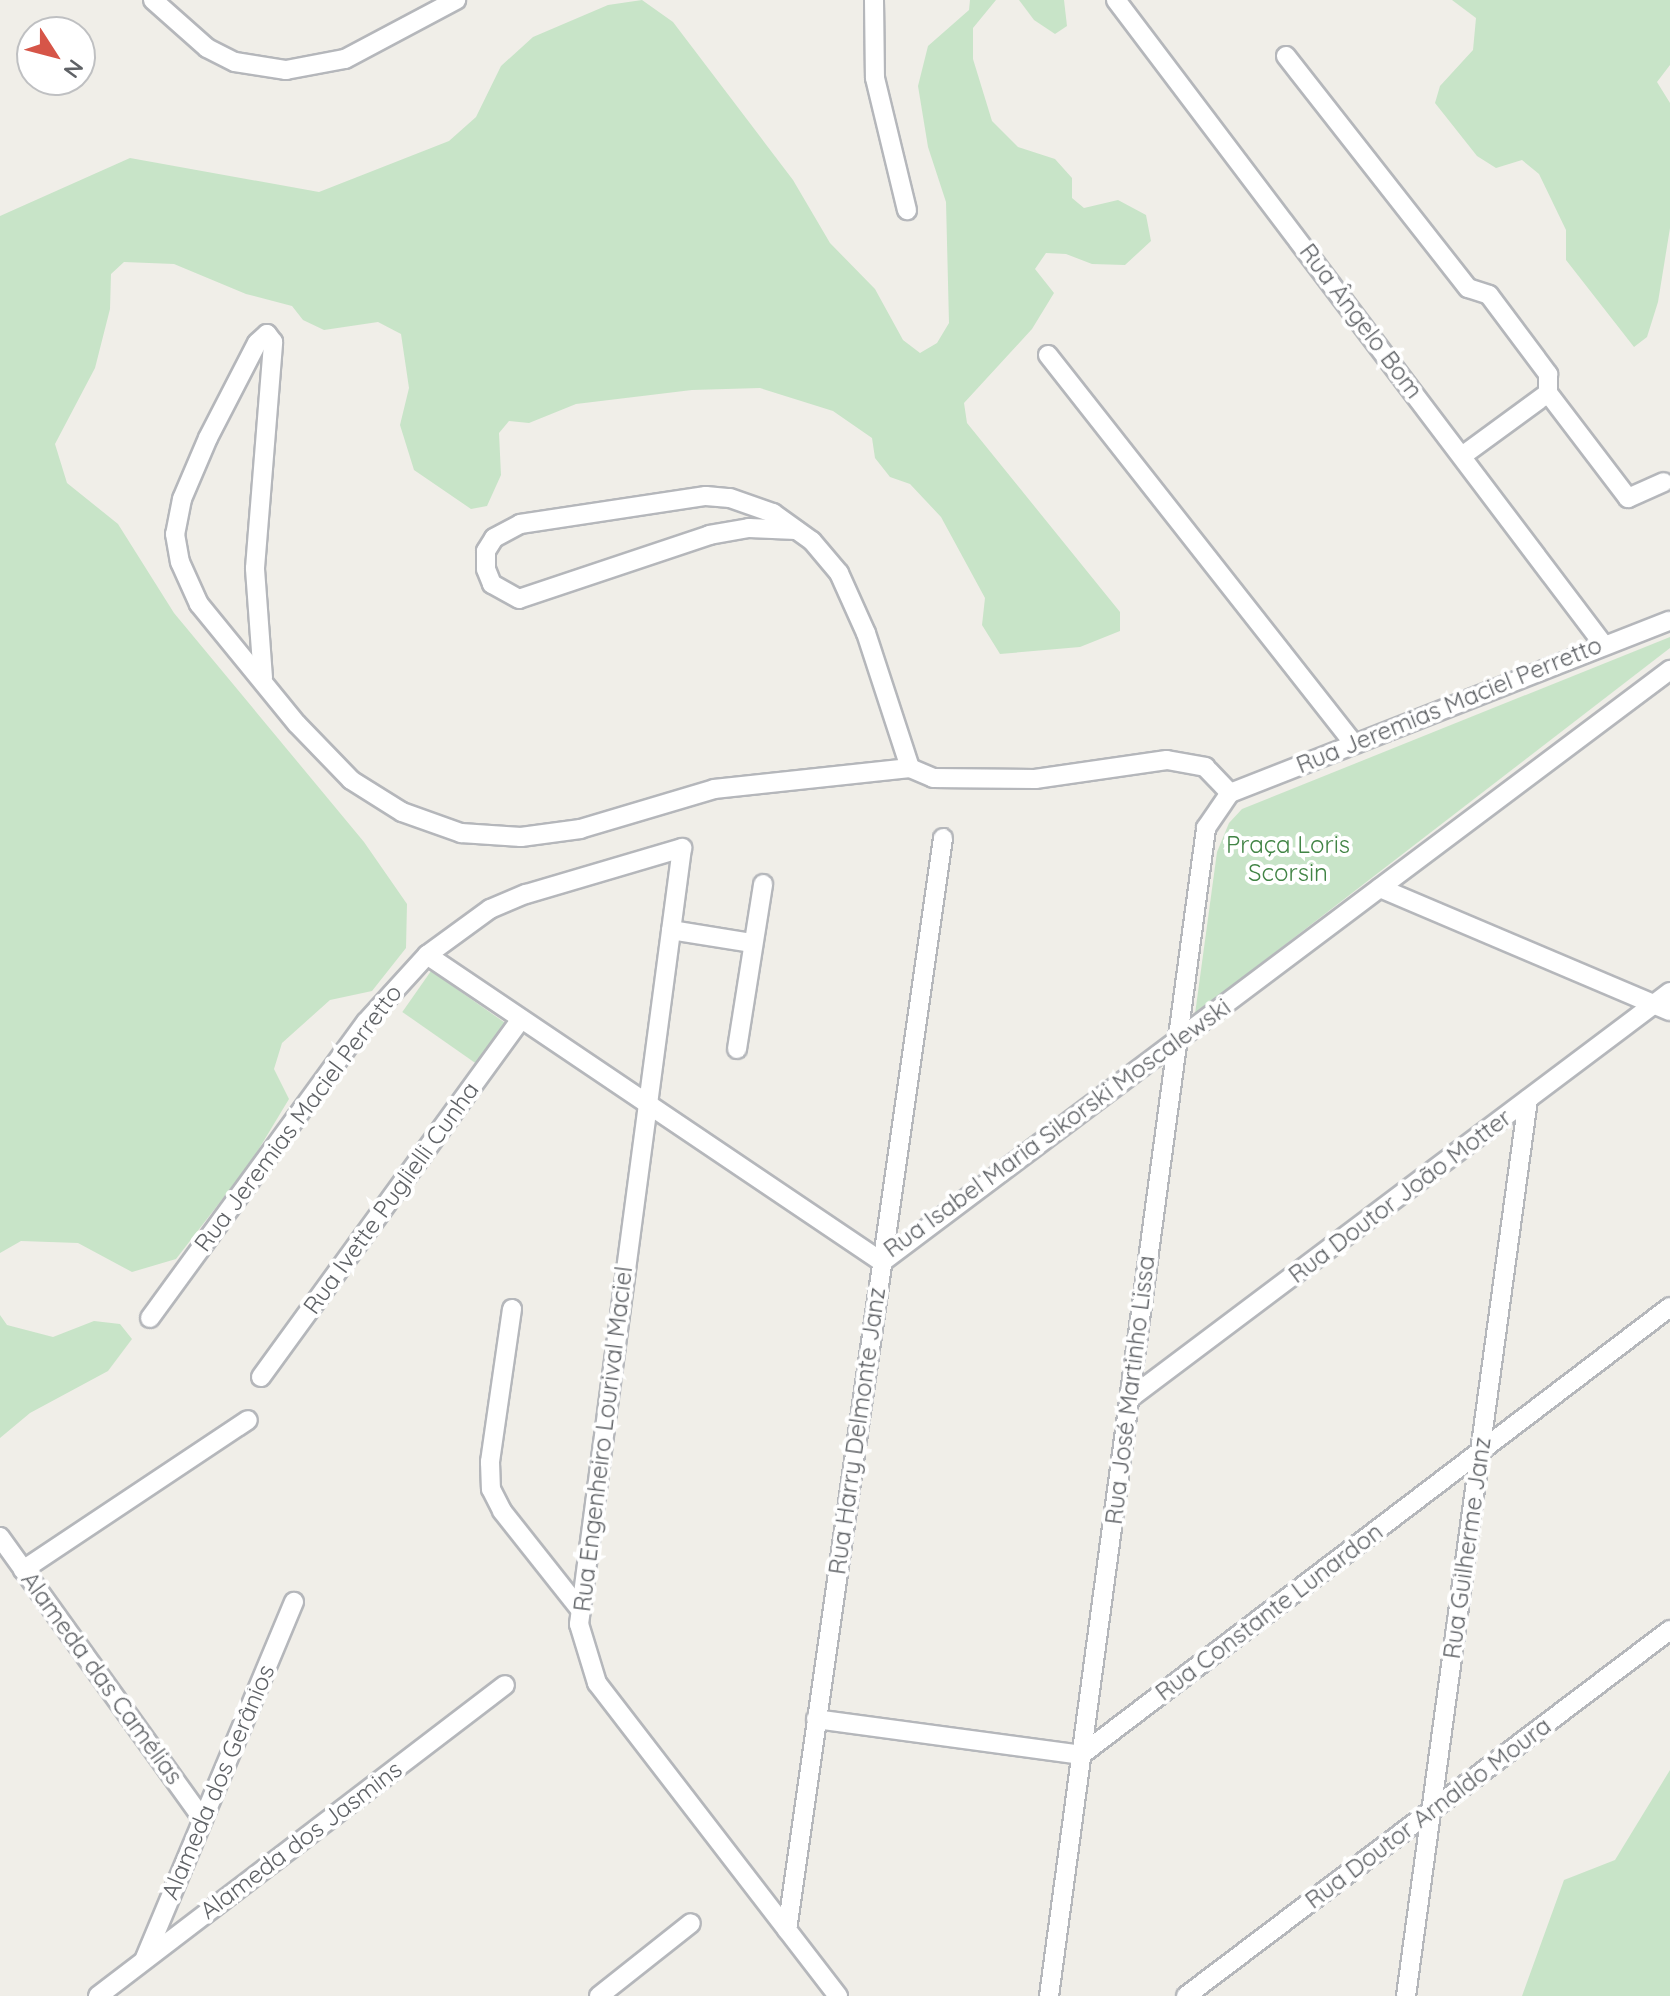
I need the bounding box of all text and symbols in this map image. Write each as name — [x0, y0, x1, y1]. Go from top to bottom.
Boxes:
north arrow — [16, 16, 96, 96]
text: N — [58, 54, 90, 84]
street label: Rua Ângelo Bom — [1293, 238, 1429, 404]
street label: Rua Jeremias Maciel Perretto — [1292, 630, 1606, 780]
park label: Praça Loris Scorsin — [1226, 831, 1350, 887]
street label: Rua Jeremias Maciel Perretto — [188, 979, 408, 1257]
street label: Rua Isabel Maria Sikorski Moscalewski — [878, 992, 1236, 1264]
street label: Rua Ivette Puglielli Cunha — [297, 1076, 485, 1320]
street label: Rua Doutor João Motter — [1283, 1103, 1517, 1289]
street label: Rua José Martinho Lissa — [1099, 1254, 1161, 1526]
street label: Rua Engenheiro Lourival Maciel — [568, 1265, 638, 1613]
street label: Rua Harry Delmonte Janz — [823, 1286, 891, 1576]
street label: Rua Guilherme Janz — [1437, 1435, 1497, 1661]
street label: Rua Constante Lunardon — [1150, 1517, 1388, 1707]
street label: Alameda das Camélias — [15, 1566, 189, 1790]
street label: Alameda dos Gerânios — [156, 1660, 280, 1904]
street label: Rua Doutor Arnaldo Moura — [1300, 1711, 1556, 1915]
street label: Alameda dos Jasmins — [194, 1755, 408, 1925]

